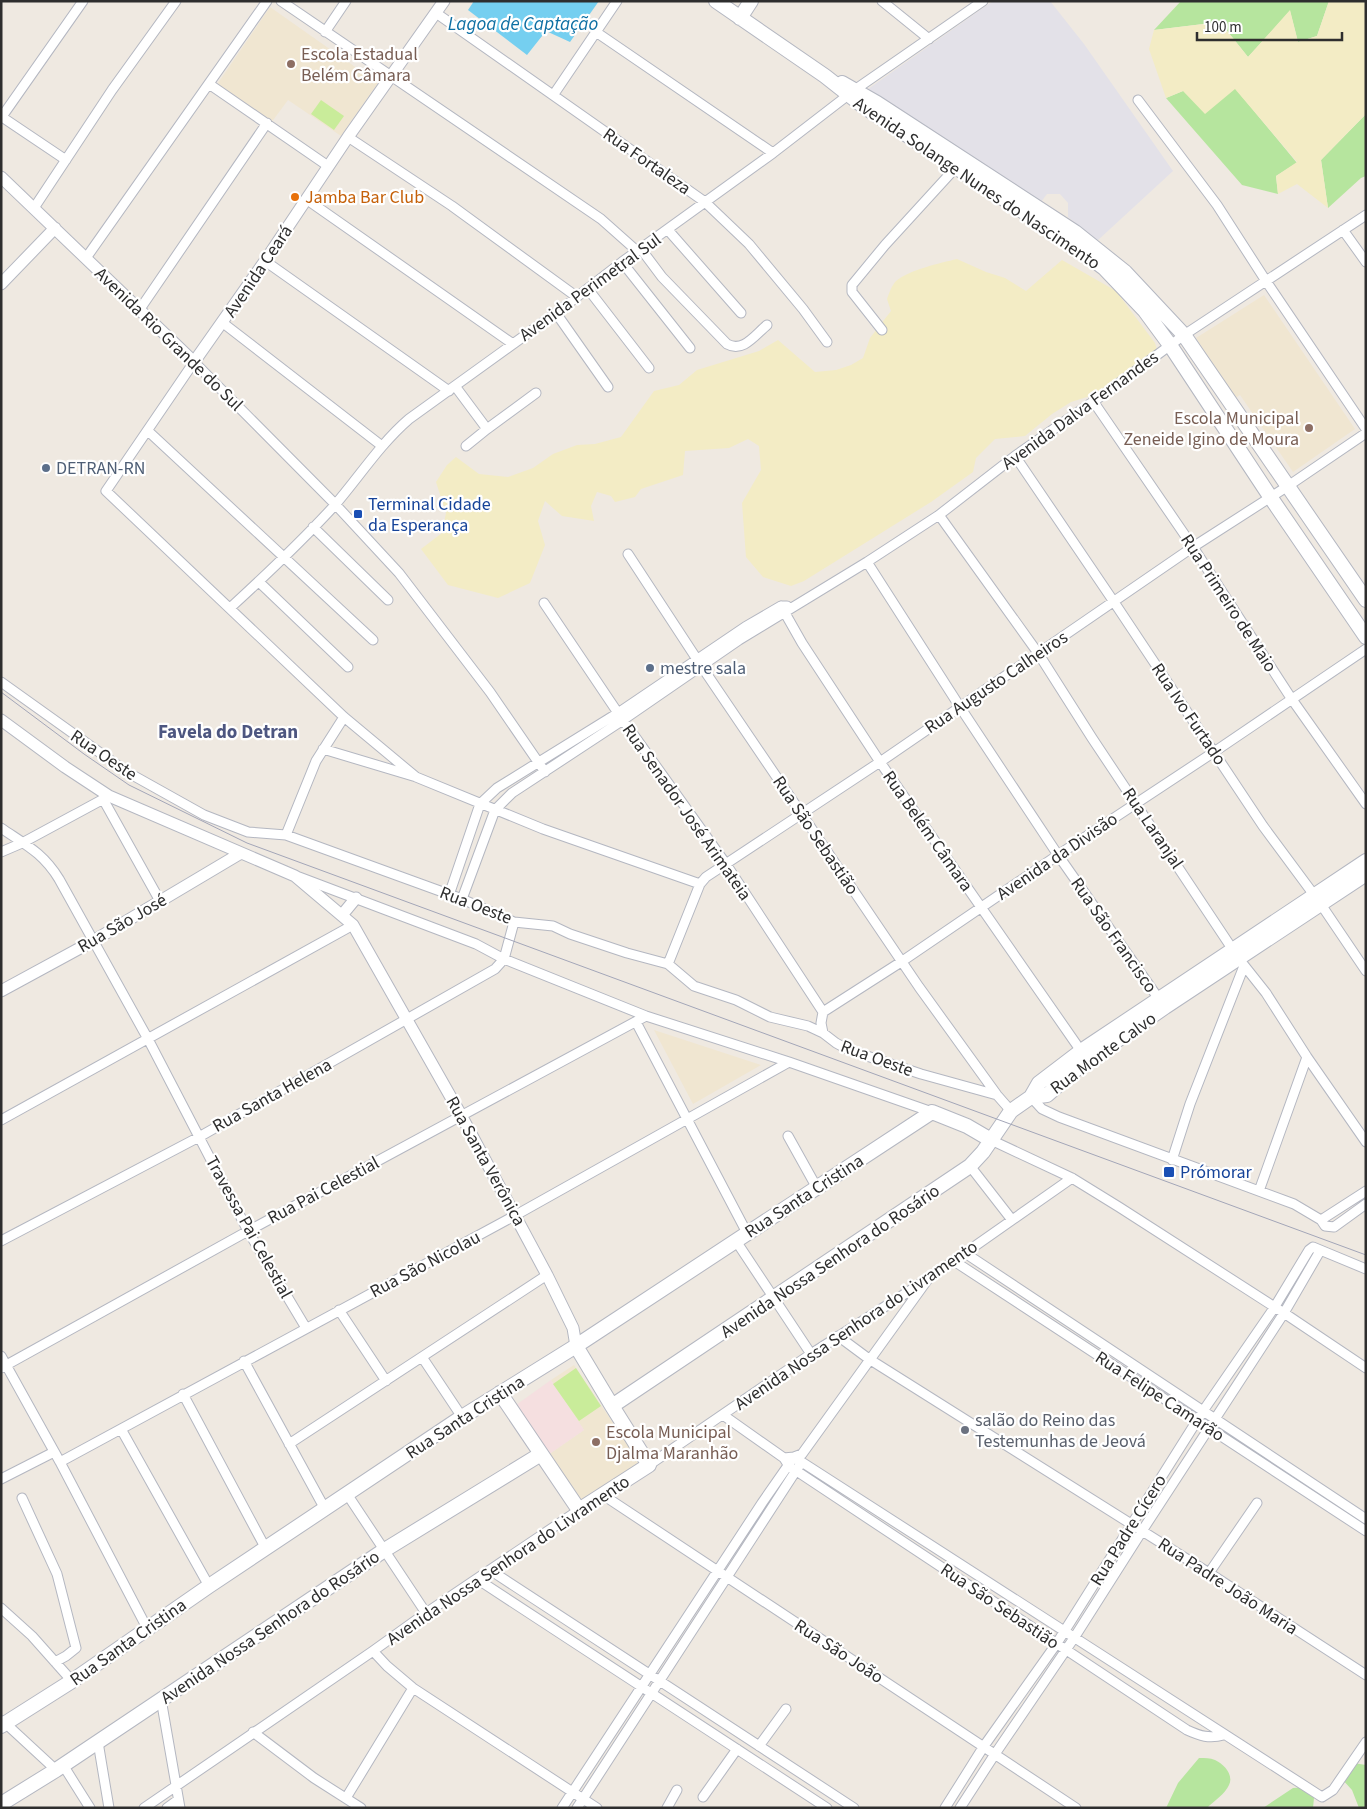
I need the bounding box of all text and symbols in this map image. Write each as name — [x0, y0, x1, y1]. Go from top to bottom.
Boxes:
scale bar — [1197, 10, 1342, 42]
water label: Lagoa de Captação — [448, 11, 598, 38]
text: 100 m — [1204, 17, 1242, 38]
place label: Escola Estadual Belém Câmara — [301, 42, 418, 88]
marker: Escola Estadual Belém Câmara — [285, 58, 297, 70]
street label: Avenida Solange Nunes do Nascimento — [848, 91, 1105, 276]
street label: Rua Fortaleza — [598, 122, 696, 201]
place label: Jamba Bar Club — [305, 185, 424, 210]
marker: Jamba Bar Club — [289, 191, 301, 203]
street label: Avenida Ceará — [218, 220, 299, 323]
street label: Avenida Perimetral Sul — [514, 227, 666, 347]
street label: Avenida Rio Grande do Sul — [89, 262, 248, 417]
street label: Avenida Dalva Fernandes — [997, 345, 1164, 476]
place label: Escola Municipal Zeneide Igino de Moura — [1124, 406, 1299, 452]
marker: Escola Municipal Zeneide Igino de Moura — [1303, 422, 1315, 434]
place label: DETRAN-RN — [56, 456, 145, 481]
marker: DETRAN-RN — [40, 462, 52, 474]
place label: Terminal Cidade da Esperança — [368, 492, 491, 538]
marker: Terminal Cidade da Esperança — [352, 508, 364, 520]
street label: Rua Primeiro de Maio — [1174, 529, 1283, 677]
street label: Rua Augusto Calheiros — [920, 625, 1073, 740]
place label: mestre sala — [660, 656, 746, 681]
street label: Rua Ivo Furtado — [1145, 658, 1232, 770]
marker: mestre sala — [644, 662, 656, 674]
district label: Favela do Detran — [158, 719, 298, 746]
street label: Rua Senador José Arimateia — [616, 719, 757, 906]
street label: Rua Oeste — [65, 724, 142, 787]
street label: Rua Belém Câmara — [876, 766, 979, 897]
street label: Rua São Sebastião — [766, 771, 865, 900]
street label: Rua Laranjal — [1116, 783, 1189, 874]
street label: Avenida da Divisão — [992, 807, 1123, 906]
street label: Rua São Francisco — [1064, 873, 1163, 998]
street label: Rua Oeste — [436, 880, 516, 931]
street label: Rua São José — [73, 888, 172, 959]
street label: Rua Monte Calvo — [1045, 1006, 1162, 1100]
street label: Rua Oeste — [837, 1034, 917, 1083]
street label: Rua Santa Helena — [208, 1052, 336, 1139]
street label: Rua Santa Verônica — [440, 1092, 532, 1231]
street label: Rua Santa Cristina — [740, 1149, 869, 1244]
street label: Rua Pai Celestial — [263, 1150, 384, 1230]
street label: Travessa Pai Celestial — [199, 1151, 298, 1303]
place label: Prómorar — [1180, 1160, 1253, 1185]
marker: Prómorar — [1162, 1165, 1176, 1179]
street label: Avenida Nossa Senhora do Rosário — [716, 1178, 945, 1344]
street label: Rua São Nicolau — [366, 1225, 485, 1304]
street label: Avenida Nossa Senhora do Livramento — [730, 1234, 983, 1416]
street label: Rua Felipe Camarão — [1090, 1345, 1229, 1448]
street label: Rua Santa Cristina — [401, 1370, 530, 1465]
place label: salão do Reino das Testemunhas de Jeová — [975, 1408, 1146, 1454]
place label: Escola Municipal Djalma Maranhão — [606, 1420, 738, 1466]
marker: salão do Reino das Testemunhas de Jeová — [959, 1424, 971, 1436]
marker: Escola Municipal Djalma Maranhão — [590, 1436, 602, 1448]
street label: Avenida Nossa Senhora do Livramento — [382, 1469, 635, 1651]
street label: Rua Padre Cícero — [1084, 1470, 1173, 1591]
street label: Rua Padre João Maria — [1153, 1532, 1303, 1641]
street label: Avenida Nossa Senhora do Rosário — [156, 1544, 385, 1710]
street label: Rua São Sebastião — [935, 1557, 1064, 1656]
street label: Rua Santa Cristina — [65, 1593, 192, 1692]
street label: Rua São João — [789, 1613, 888, 1690]

